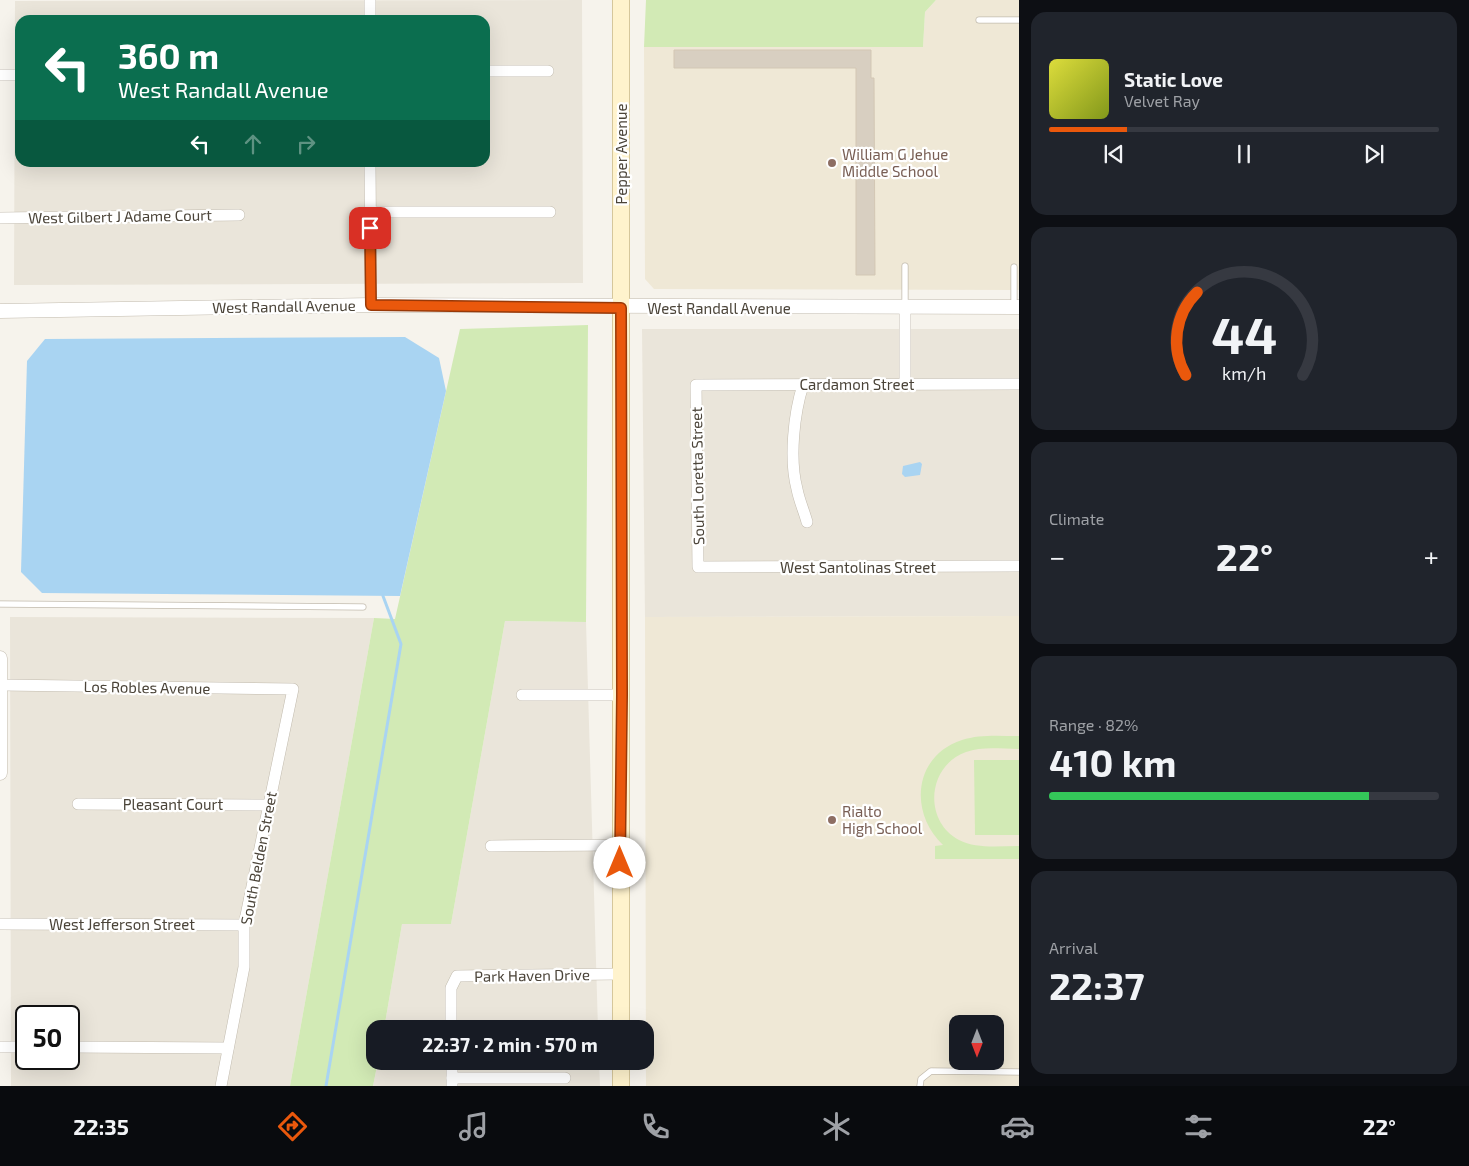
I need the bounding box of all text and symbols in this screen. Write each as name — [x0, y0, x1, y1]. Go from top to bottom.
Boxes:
text: 360 m — [118, 34, 219, 76]
icon: left — [35, 35, 100, 100]
text: Static Love — [1124, 68, 1223, 91]
text: West Randall Avenue — [118, 76, 329, 102]
text: Velvet Ray — [1124, 91, 1200, 110]
street label: Pepper Avenue — [612, 103, 630, 205]
icon: left — [186, 130, 214, 158]
icon: ahead — [239, 130, 267, 158]
icon: right — [292, 130, 320, 158]
icon: previous — [1100, 140, 1128, 168]
icon: pause — [1230, 140, 1258, 168]
icon: next — [1360, 140, 1388, 168]
place label: William G Jehue Middle School — [842, 145, 948, 180]
marker: William G Jehue Middle School — [826, 157, 838, 169]
street label: West Gilbert J Adame Court — [28, 205, 212, 227]
pin — [349, 207, 391, 249]
icon: arrive — [356, 214, 384, 242]
street label: West Randall Avenue — [212, 296, 356, 316]
street label: West Randall Avenue — [647, 299, 791, 317]
text: 44 — [1211, 302, 1277, 364]
text: km/h — [1222, 362, 1266, 384]
street label: Cardamon Street — [800, 375, 915, 393]
street label: South Loretta Street — [687, 407, 707, 545]
text: Climate — [1049, 509, 1104, 528]
text: 22° — [1216, 533, 1273, 579]
text: − — [1049, 539, 1065, 573]
text: + — [1424, 539, 1439, 573]
street label: West Santolinas Street — [780, 558, 936, 576]
street label: Los Robles Avenue — [83, 677, 211, 697]
text: Range · 82% — [1049, 715, 1138, 734]
text: 410 km — [1049, 739, 1177, 785]
street label: South Belden Street — [236, 790, 280, 926]
street label: Pleasant Court — [123, 795, 224, 813]
place label: Rialto High School — [842, 802, 923, 837]
marker: Rialto High School — [826, 814, 838, 826]
position arrow — [593, 836, 645, 888]
street label: West Jefferson Street — [49, 915, 195, 933]
text: Arrival — [1049, 938, 1098, 957]
text: 22:37 — [1049, 962, 1145, 1008]
street label: Park Haven Drive — [474, 965, 590, 985]
speed limit sign: 50 — [15, 1005, 80, 1070]
north arrow — [949, 1015, 1004, 1070]
map controls — [949, 1015, 1004, 1070]
text: 22:37 · 2 min · 570 m — [422, 1033, 598, 1056]
icon: directions — [275, 1109, 310, 1144]
icon: music — [456, 1109, 491, 1144]
icon: phone — [638, 1109, 673, 1144]
icon: climate — [819, 1109, 854, 1144]
icon: car — [1000, 1109, 1035, 1144]
icon: filters — [1181, 1109, 1216, 1144]
text: 22:35 — [73, 1113, 129, 1139]
text: 22° — [1363, 1113, 1396, 1139]

